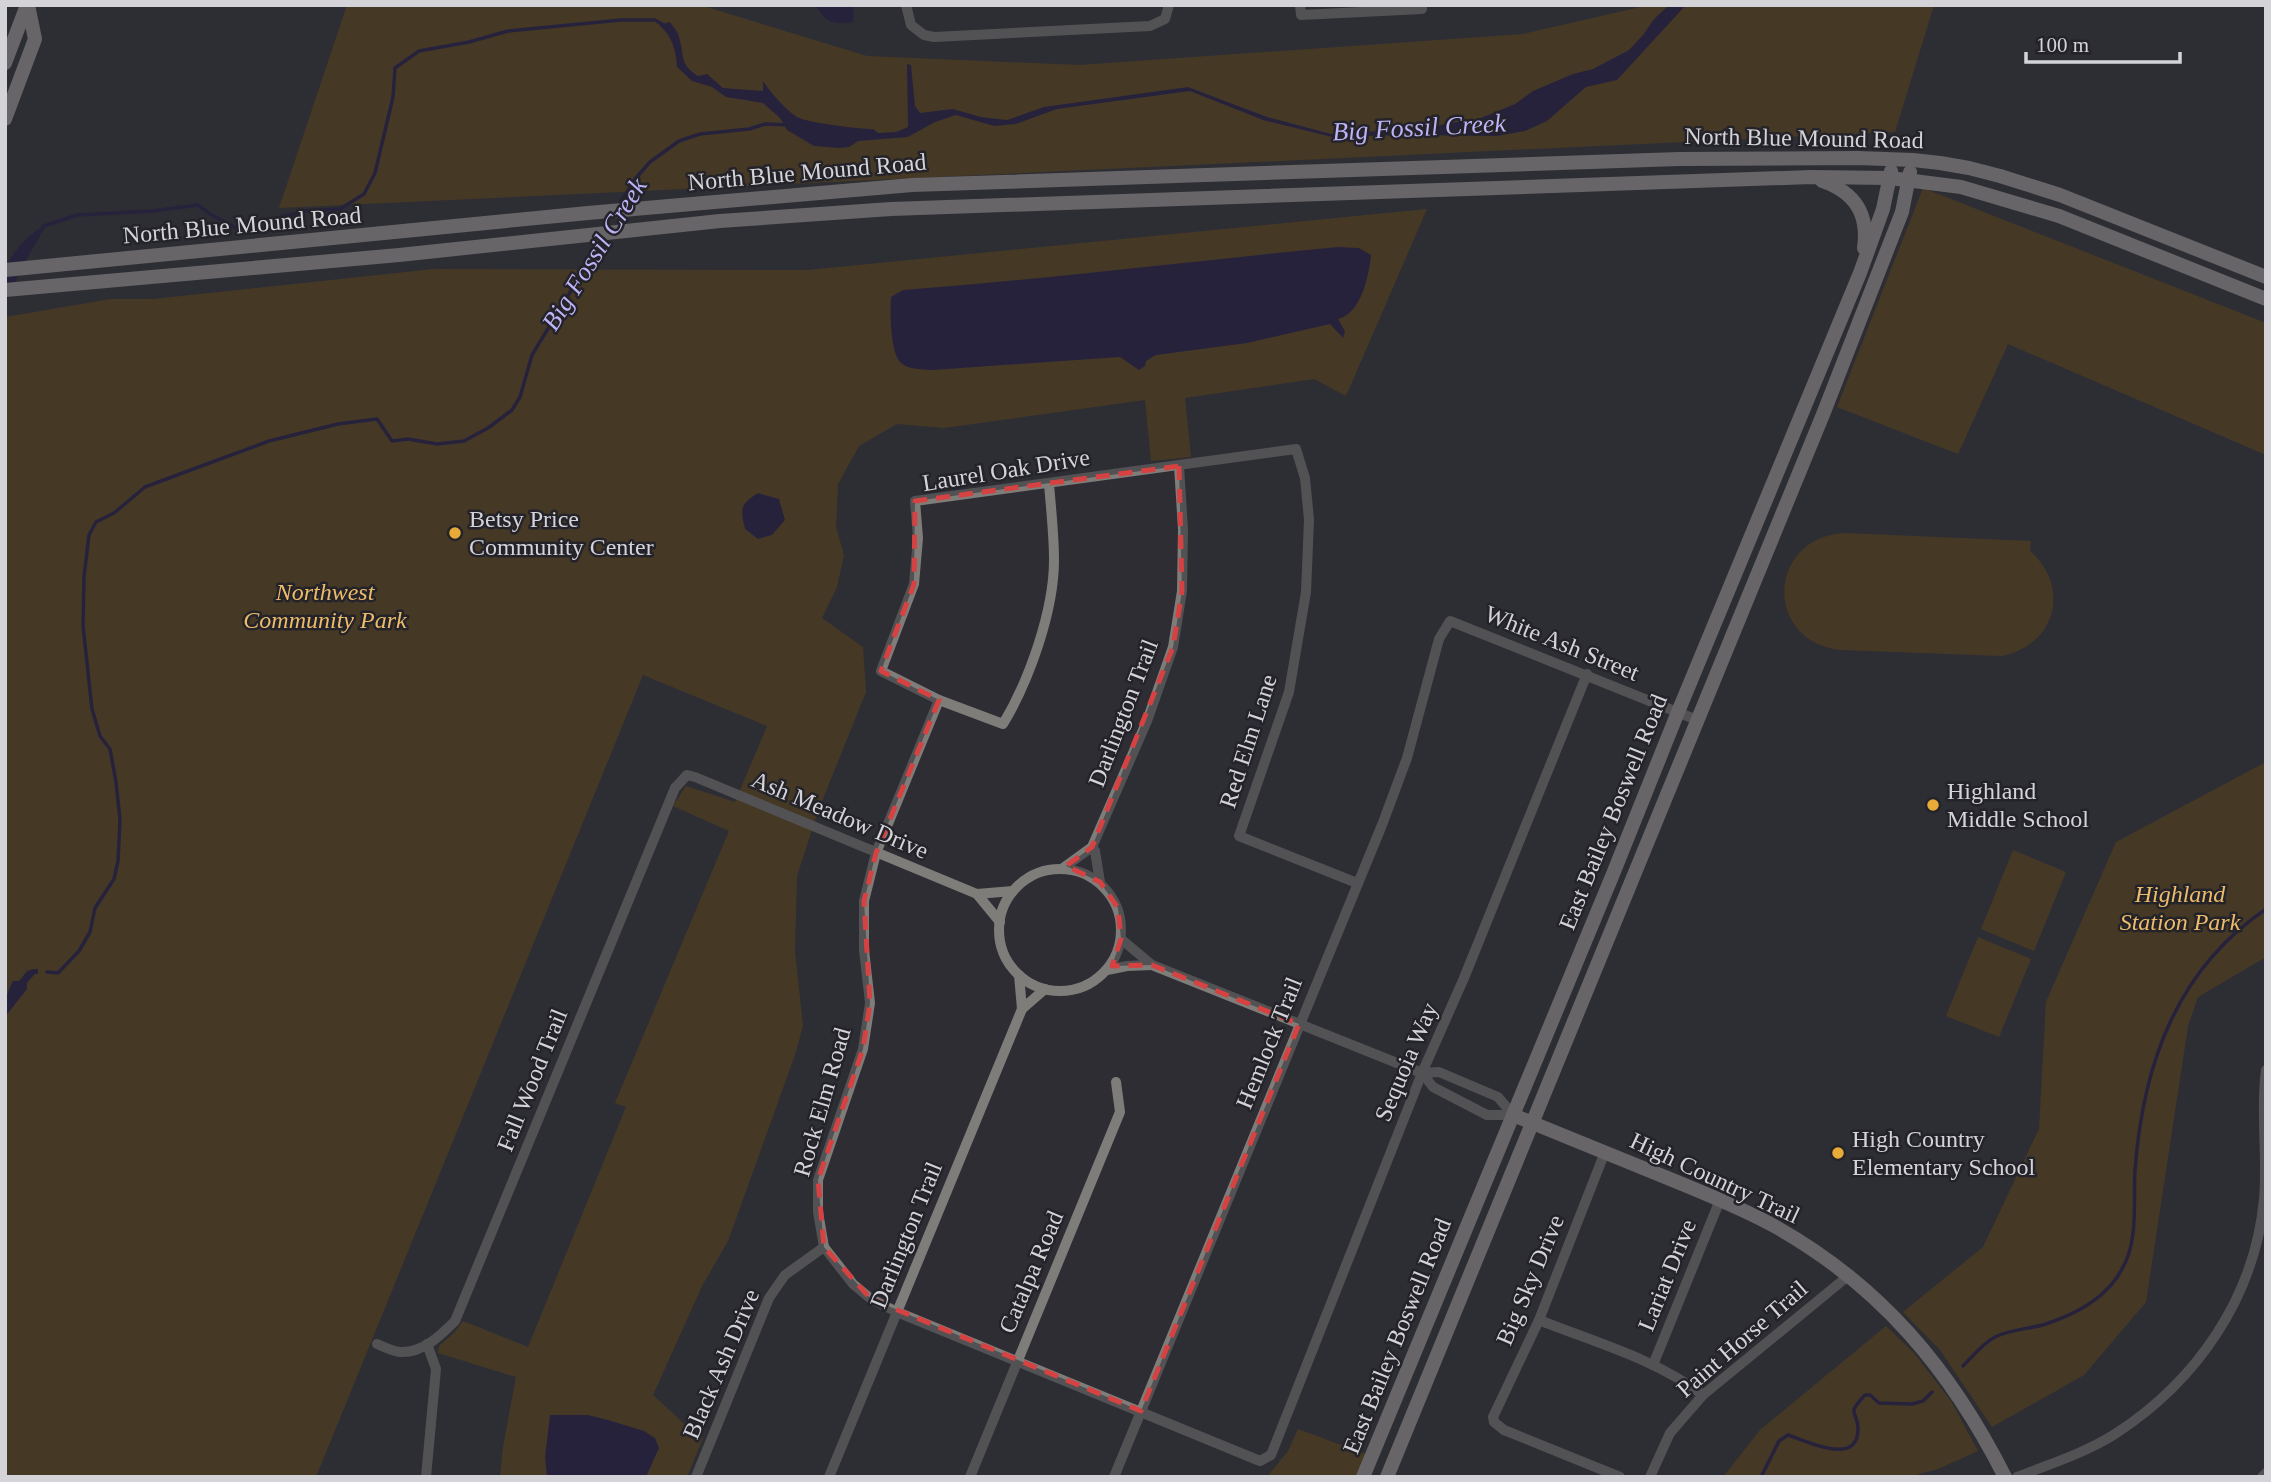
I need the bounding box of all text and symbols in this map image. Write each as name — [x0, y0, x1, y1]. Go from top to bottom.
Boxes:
scale bar — [2026, 21, 2180, 65]
text: 100 m — [2036, 33, 2089, 57]
water label: Big Fossil Creek — [1331, 108, 1507, 147]
street label: North Blue Mound Road — [1684, 123, 1924, 153]
street label: North Blue Mound Road — [687, 149, 927, 195]
water label: Big Fossil Creek — [536, 173, 653, 336]
street label: North Blue Mound Road — [122, 202, 362, 248]
street label: Laurel Oak Drive — [920, 444, 1092, 496]
place label: Betsy Price Community Center — [469, 506, 654, 560]
marker: Betsy Price Community Center — [447, 525, 463, 541]
park label: Northwest Community Park — [243, 579, 407, 633]
street label: White Ash Street — [1481, 600, 1643, 686]
street label: Darlington Trail — [1083, 636, 1163, 790]
street label: Red Elm Lane — [1214, 671, 1282, 811]
street label: East Bailey Boswell Road — [1554, 691, 1672, 933]
street label: Ash Meadow Drive — [748, 766, 932, 864]
place label: Highland Middle School — [1947, 778, 2089, 832]
marker: Highland Middle School — [1925, 797, 1941, 813]
park label: Highland Station Park — [2120, 881, 2241, 935]
street label: Hemlock Trail — [1231, 973, 1307, 1112]
street label: Sequoia Way — [1369, 999, 1443, 1125]
street label: Fall Wood Trail — [492, 1005, 572, 1155]
street label: Rock Elm Road — [788, 1025, 856, 1179]
place label: High Country Elementary School — [1852, 1126, 2036, 1180]
street label: High Country Trail — [1626, 1127, 1804, 1229]
marker: High Country Elementary School — [1830, 1145, 1846, 1161]
street label: Darlington Trail — [865, 1158, 947, 1312]
street label: Catalpa Road — [994, 1207, 1068, 1337]
street label: Big Sky Drive — [1491, 1211, 1569, 1349]
street label: East Bailey Boswell Road — [1338, 1215, 1456, 1457]
street label: Lariat Drive — [1633, 1215, 1701, 1335]
street label: Paint Horse Trail — [1672, 1275, 1813, 1403]
street label: Black Ash Drive — [678, 1285, 764, 1443]

